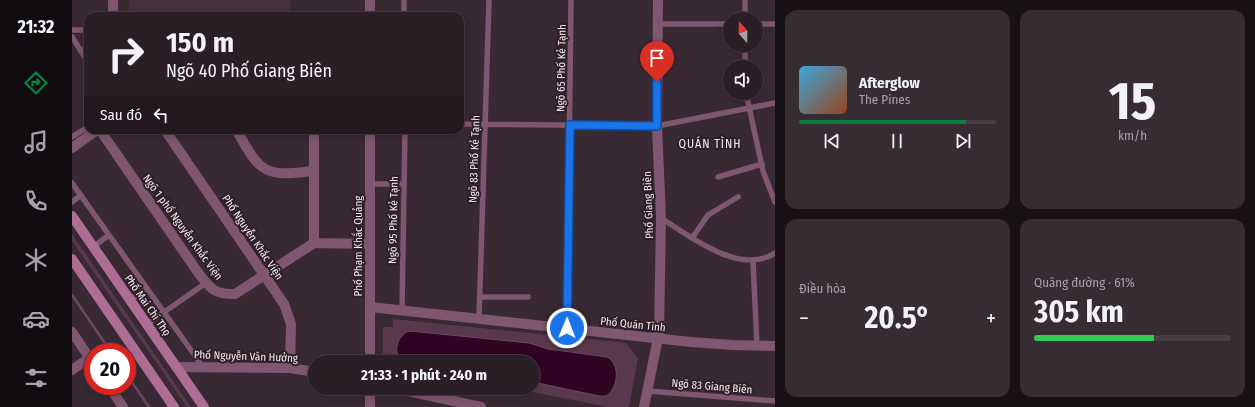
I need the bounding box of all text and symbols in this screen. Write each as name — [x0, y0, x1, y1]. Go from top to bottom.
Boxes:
north arrow — [723, 12, 763, 52]
map controls — [723, 12, 763, 100]
text: 21:32 — [18, 16, 54, 38]
street label: Ngõ 65 Phố Kẻ Tạnh — [554, 24, 569, 112]
text: 150 m — [166, 26, 234, 59]
icon: right — [100, 28, 152, 80]
pin — [640, 41, 674, 82]
icon: arrive — [646, 47, 668, 69]
text: Ngõ 40 Phố Giang Biên — [166, 60, 332, 82]
button: sound — [723, 60, 763, 100]
icon: directions — [22, 69, 50, 97]
text: 15 — [1109, 70, 1156, 133]
text: Afterglow — [859, 74, 920, 92]
text: The Pines — [859, 92, 910, 107]
icon: left — [150, 104, 172, 126]
text: Sau đó — [100, 106, 142, 124]
street label: Ngõ 83 Phố Kẻ Tạnh — [466, 115, 483, 203]
icon: music — [22, 128, 50, 156]
text: km/h — [1118, 128, 1147, 143]
icon: previous — [821, 130, 843, 152]
icon: pause — [886, 130, 908, 152]
icon: next — [952, 130, 974, 152]
district label: QUÁN TÌNH — [678, 136, 742, 151]
street label: Phố Giang Biên — [641, 171, 656, 239]
street label: Ngõ 1 phố Nguyễn Khắc Viện — [140, 172, 226, 282]
street label: Ngõ 95 Phố Kẻ Tạnh — [386, 176, 401, 264]
icon: phone — [22, 187, 50, 215]
street label: Phố Nguyễn Khắc Viện — [219, 192, 287, 282]
street label: Phố Phạm Khắc Quảng — [351, 195, 365, 296]
icon: climate — [22, 246, 50, 274]
street label: Phố Mai Chí Thọ — [122, 272, 174, 339]
text: Quãng đường · 61% — [1034, 275, 1135, 290]
text: Điều hòa — [799, 281, 846, 296]
text: 305 km — [1034, 294, 1124, 330]
text: 20.5° — [864, 300, 930, 336]
icon: car — [22, 305, 50, 333]
text: − — [799, 305, 809, 332]
text: + — [986, 305, 996, 332]
position arrow — [546, 307, 588, 349]
street label: Phố Quán Tình — [600, 315, 666, 334]
speed limit sign: 20 — [84, 343, 136, 395]
street label: Phố Nguyễn Văn Hưởng — [194, 348, 299, 365]
icon: filters — [22, 364, 50, 392]
text: 21:33 · 1 phút · 240 m — [361, 366, 487, 384]
street label: Ngõ 83 Giang Biên — [671, 376, 753, 397]

